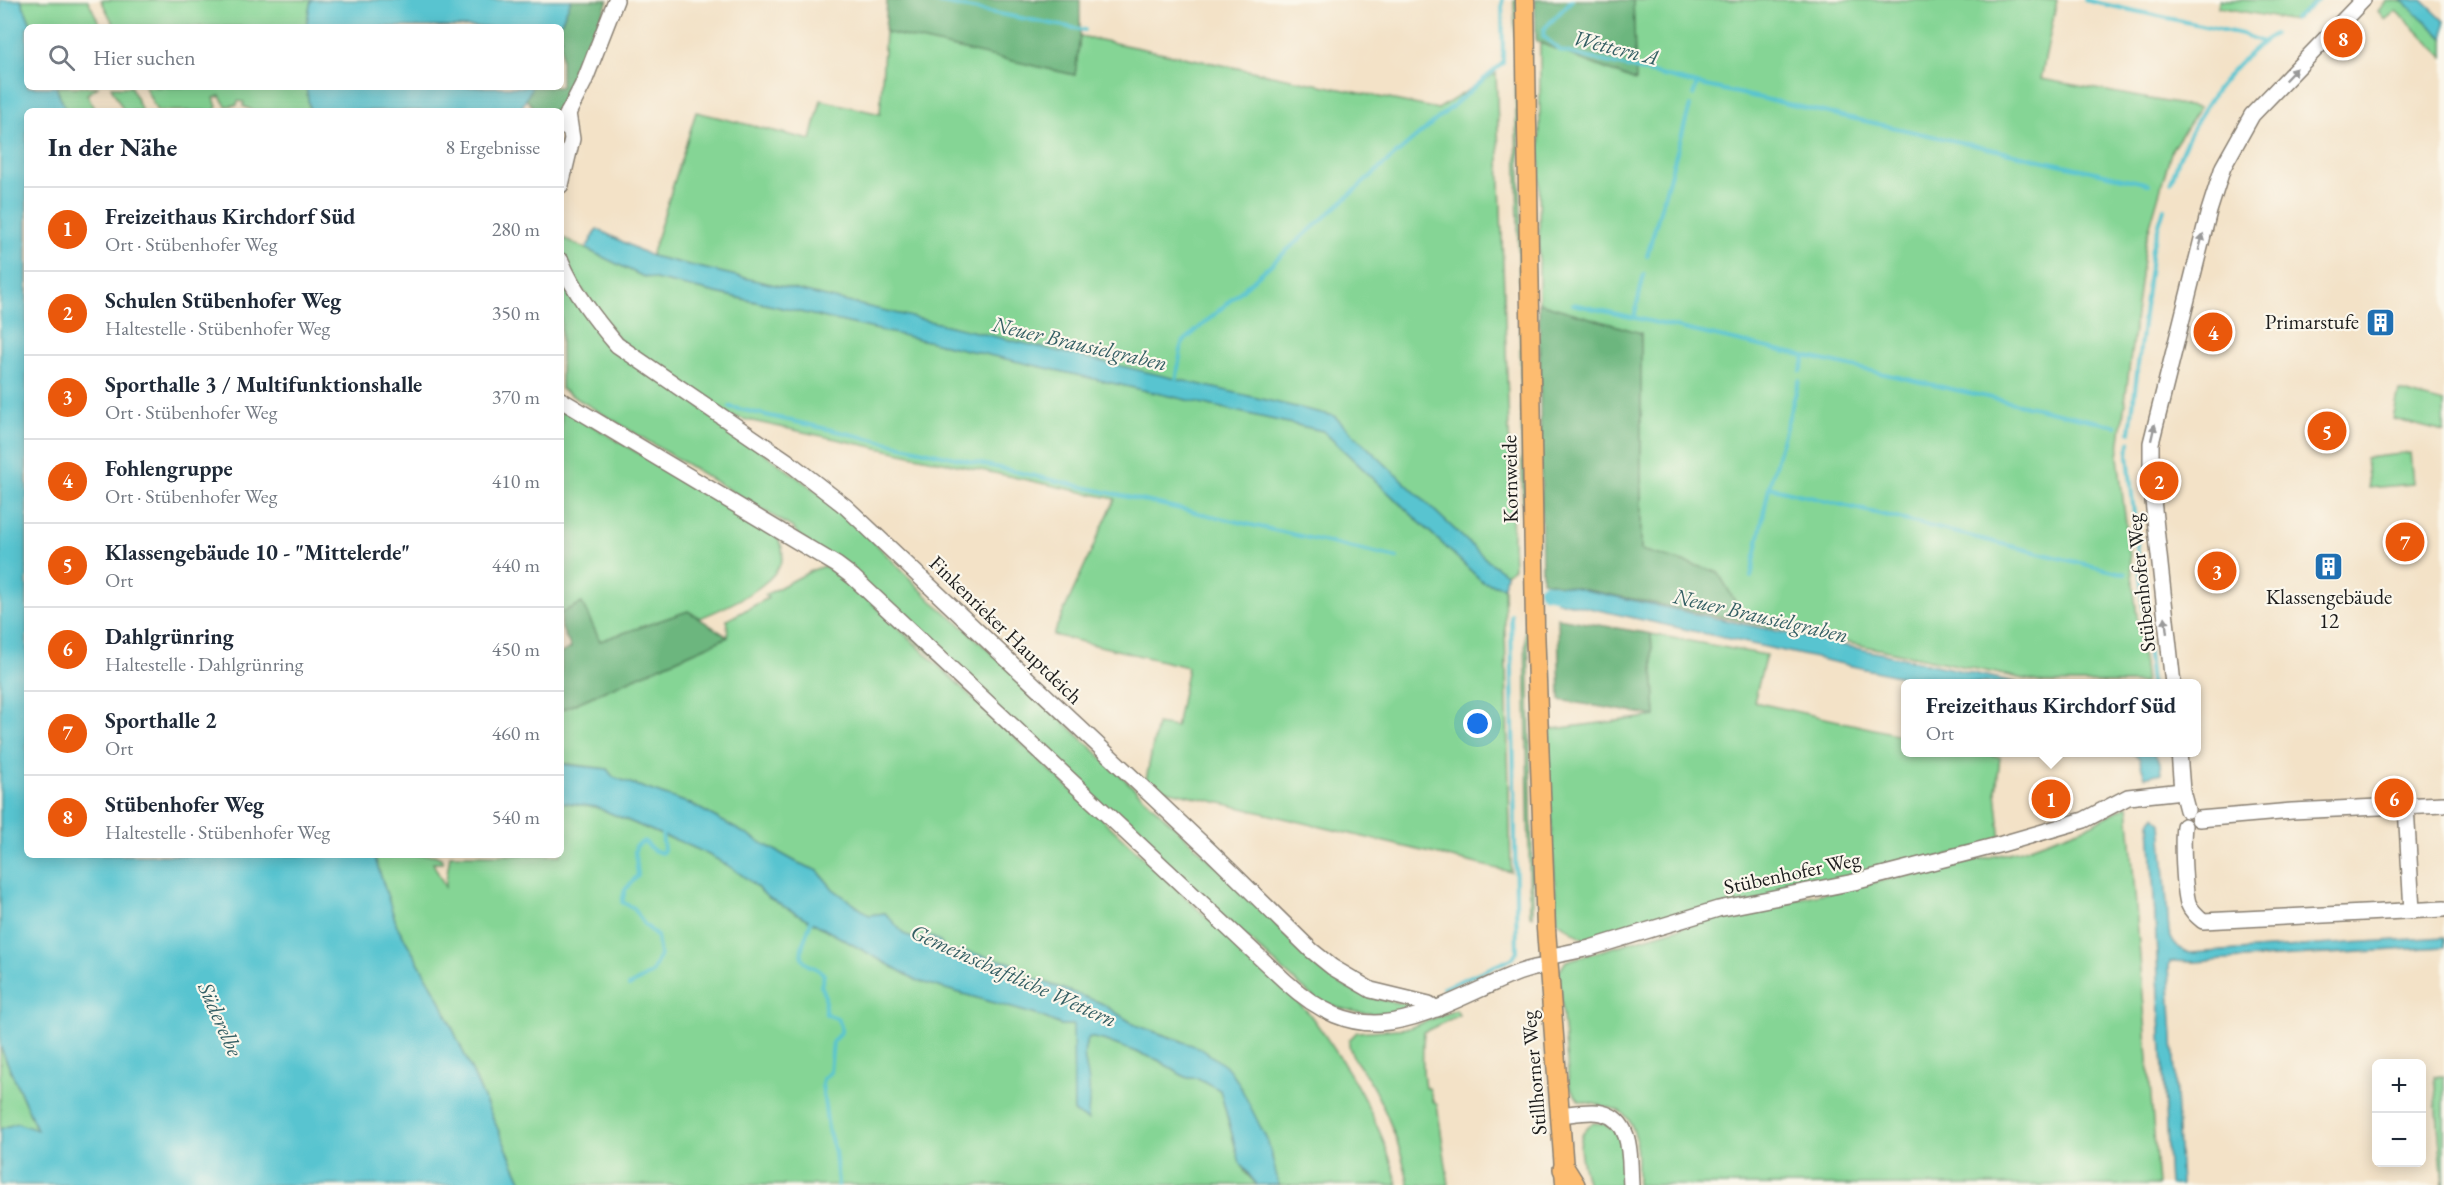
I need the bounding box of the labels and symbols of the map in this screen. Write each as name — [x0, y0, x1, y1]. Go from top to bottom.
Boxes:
pin: 8 — [2324, 15, 2362, 60]
water label: Wettern A — [1570, 23, 1662, 72]
one-way arrow — [2284, 67, 2298, 81]
one-way arrow — [2196, 233, 2206, 252]
building icon: Primarstufe — [2364, 306, 2396, 338]
place label: Primarstufe — [2265, 308, 2359, 335]
water label: Neuer Brausielgraben — [989, 309, 1170, 378]
pin: 4 — [2194, 310, 2232, 354]
pin: 5 — [2308, 408, 2346, 454]
one-way arrow — [2149, 422, 2159, 441]
street label: Kornweide — [1495, 435, 1524, 523]
pin: 2 — [2140, 458, 2178, 504]
street label: Stübenhofer Weg — [2120, 512, 2161, 653]
pin: 7 — [2386, 520, 2424, 564]
pin: 3 — [2198, 548, 2236, 594]
street label: Finkenrieker Hauptdeich — [924, 549, 1089, 710]
building icon: Klassengebäude 12 — [2313, 550, 2345, 582]
water label: Neuer Brausielgraben — [1670, 581, 1851, 650]
place label: Klassengebäude 12 — [2266, 583, 2392, 634]
one-way arrow — [2161, 616, 2171, 635]
your location — [1463, 709, 1492, 738]
pin: 1 — [2032, 776, 2070, 822]
pin: 6 — [2374, 776, 2414, 820]
street label: Stübenhofer Weg — [1721, 845, 1863, 900]
water label: Gemeinschaftliche Wettern — [906, 917, 1121, 1034]
water label: Süderelbe — [191, 977, 250, 1061]
street label: Stillhorner Weg — [1515, 1009, 1552, 1136]

